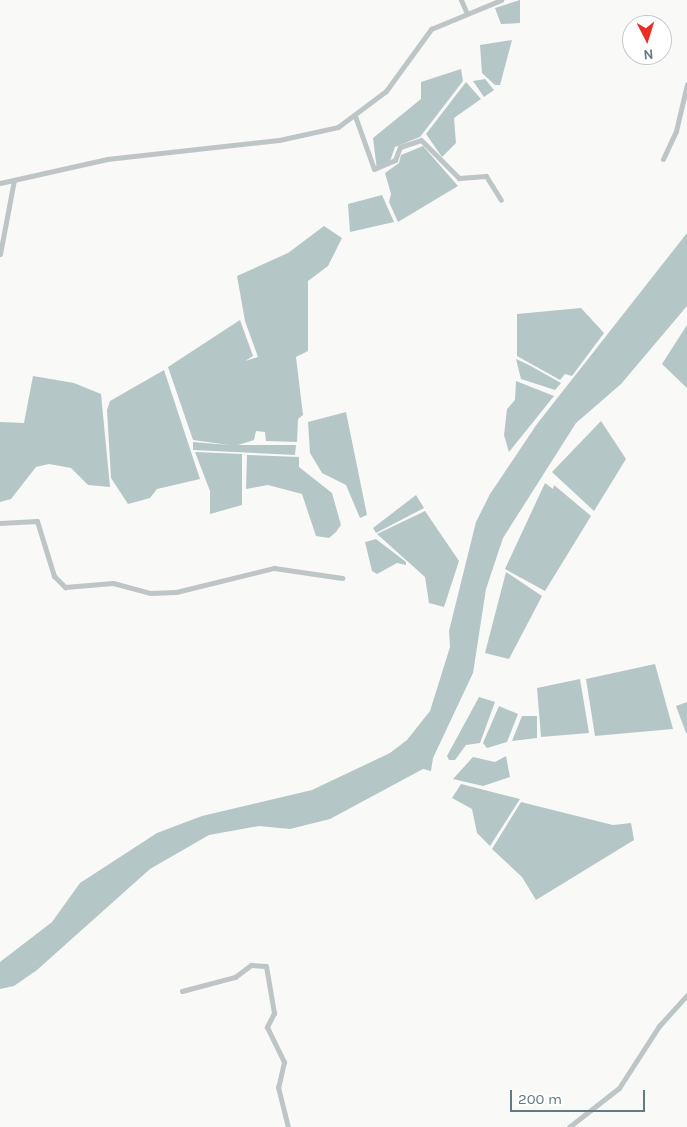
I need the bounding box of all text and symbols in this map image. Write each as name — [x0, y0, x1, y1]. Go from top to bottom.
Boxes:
north arrow — [622, 15, 672, 65]
text: N — [643, 46, 654, 63]
scale bar — [512, 1080, 647, 1112]
text: 200 m — [518, 1090, 562, 1108]

